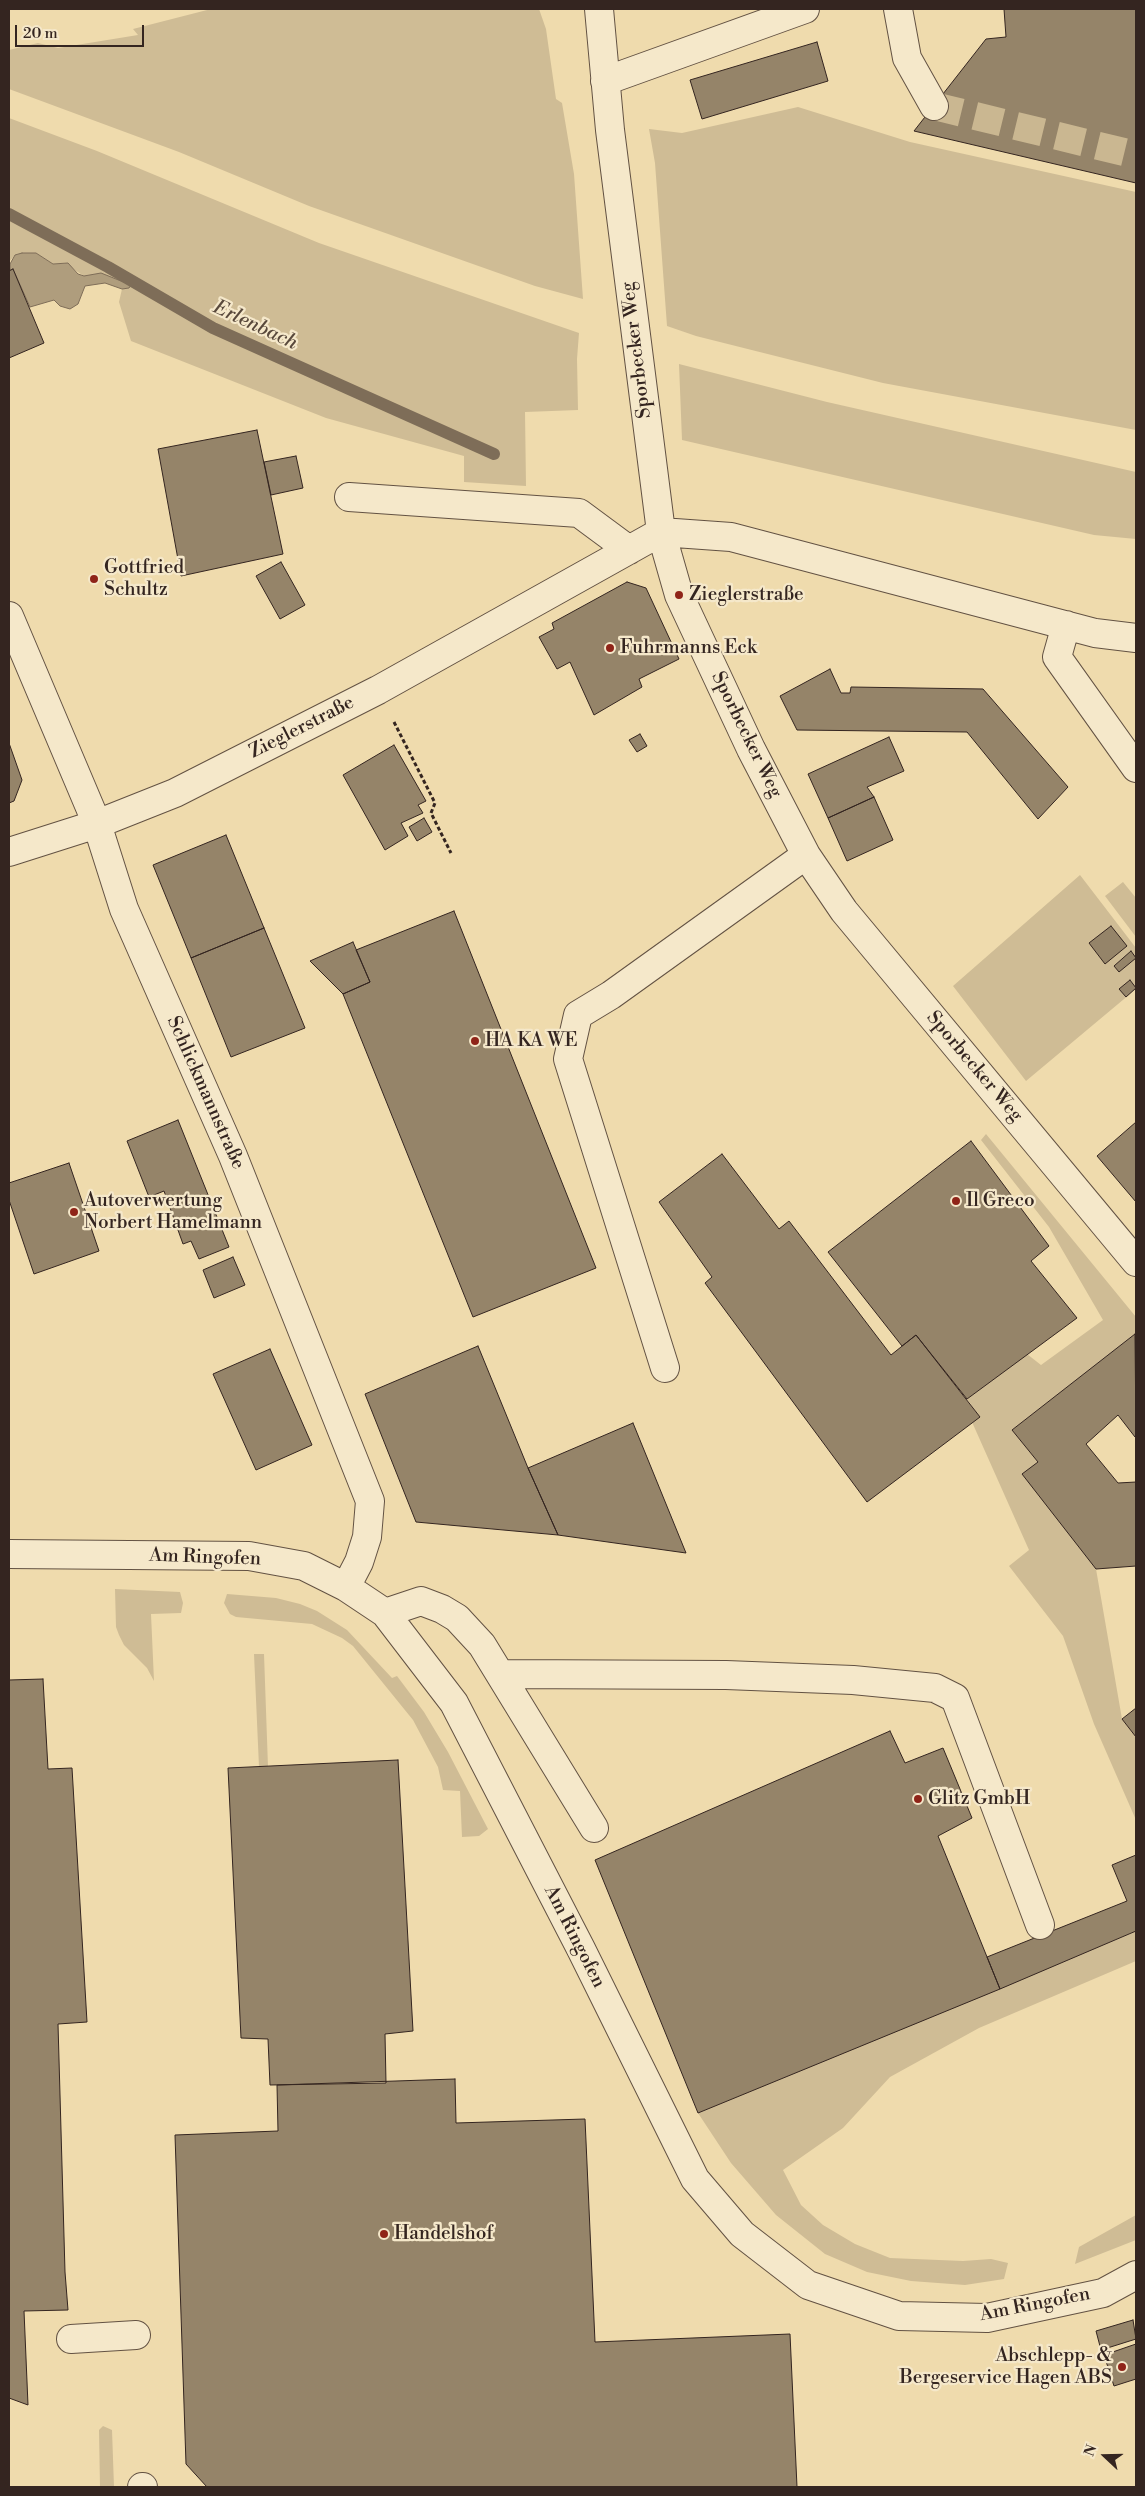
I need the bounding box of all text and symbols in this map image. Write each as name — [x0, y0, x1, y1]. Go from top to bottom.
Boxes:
scale bar — [18, 15, 146, 47]
text: 20 m — [23, 24, 58, 43]
street label: Sporbecker Weg — [617, 280, 657, 420]
water label: Erlenbach — [209, 296, 301, 356]
place label: Gottfried Schultz — [104, 557, 184, 601]
marker: Gottfried Schultz — [88, 573, 100, 585]
place label: Zieglerstraße — [689, 584, 804, 606]
marker: Zieglerstraße — [673, 589, 685, 601]
place label: Fuhrmanns Eck — [620, 637, 757, 659]
marker: Fuhrmanns Eck — [604, 642, 616, 654]
street label: Sporbecker Weg — [706, 668, 786, 802]
street label: Zieglerstraße — [246, 692, 358, 764]
street label: Sporbecker Weg — [921, 1007, 1027, 1127]
street label: Schlickmannstraße — [161, 1013, 249, 1173]
place label: HA KA WE — [485, 1030, 578, 1052]
marker: HA KA WE — [469, 1035, 481, 1047]
place label: Autoverwertung Norbert Hamelmann — [84, 1190, 262, 1234]
place label: Il Greco — [966, 1190, 1035, 1212]
marker: Il Greco — [950, 1195, 962, 1207]
marker: Autoverwertung Norbert Hamelmann — [68, 1206, 80, 1218]
street label: Am Ringofen — [149, 1545, 261, 1571]
place label: Glitz GmbH — [928, 1788, 1030, 1810]
marker: Glitz GmbH — [912, 1793, 924, 1805]
street label: Am Ringofen — [538, 1882, 610, 1992]
place label: Handelshof — [394, 2223, 493, 2245]
marker: Handelshof — [378, 2228, 390, 2240]
street label: Am Ringofen — [978, 2283, 1092, 2327]
place label: Abschlepp- & Bergeservice Hagen ABS — [899, 2345, 1112, 2389]
marker: Abschlepp- & Bergeservice Hagen ABS — [1116, 2361, 1128, 2373]
north arrow — [1080, 2431, 1130, 2481]
text: N — [1081, 2442, 1101, 2459]

